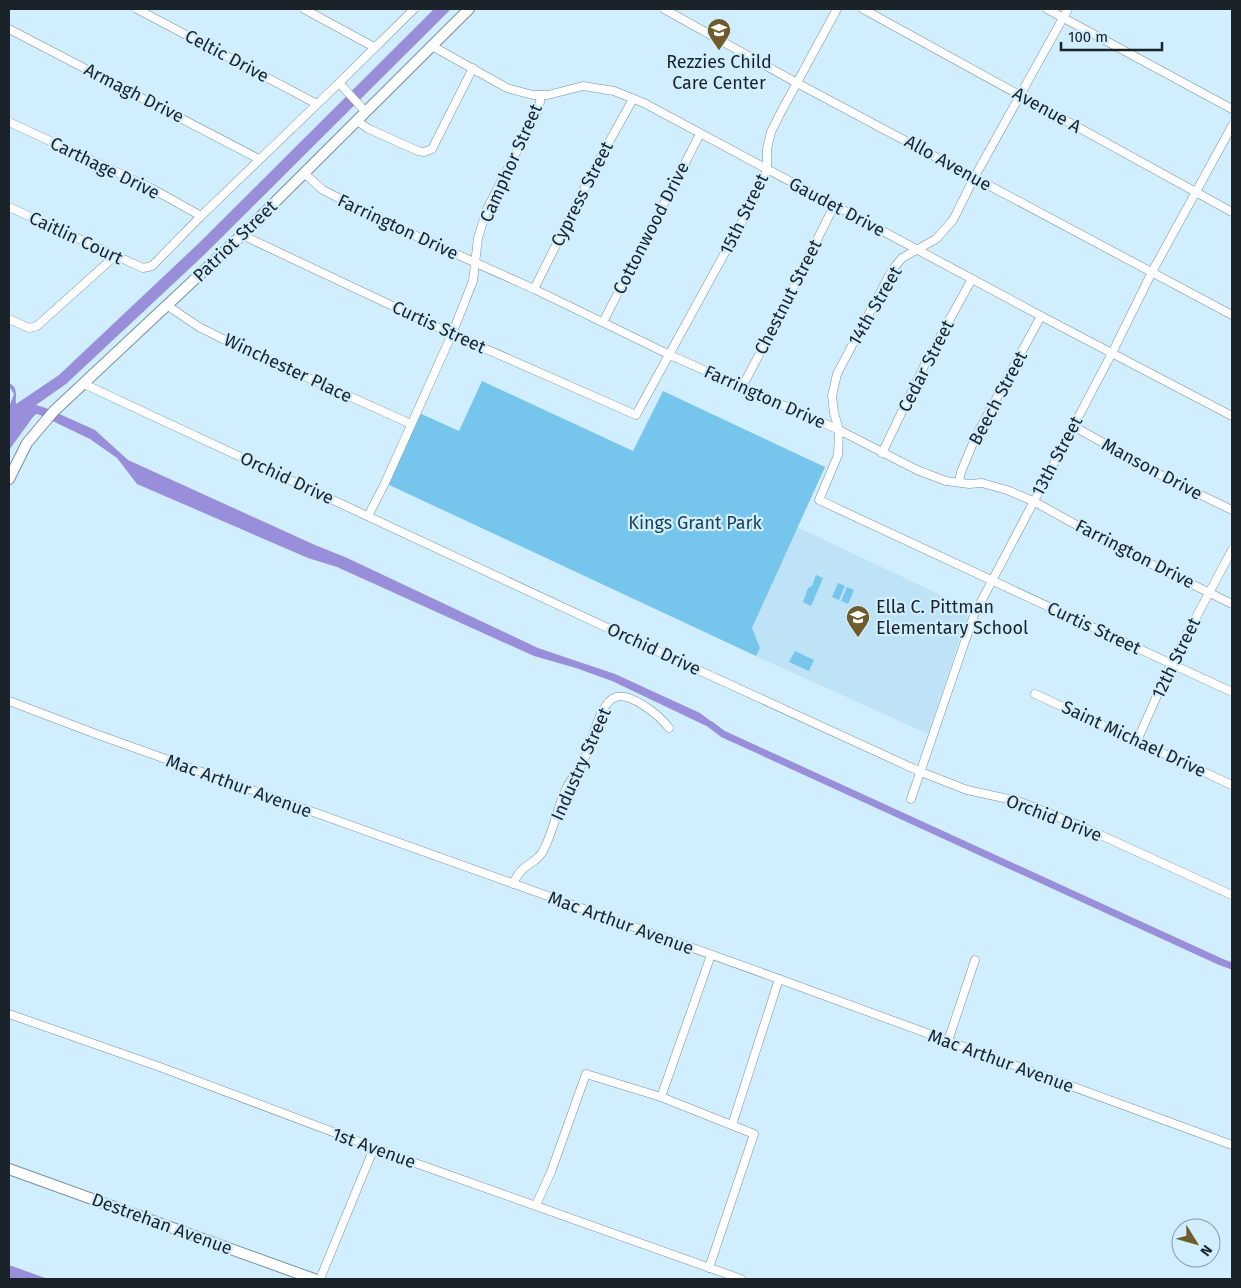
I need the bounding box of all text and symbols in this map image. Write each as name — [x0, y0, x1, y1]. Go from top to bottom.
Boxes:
school or university icon: Rezzies Child Care Center — [706, 17, 732, 51]
scale bar — [1061, 20, 1162, 52]
street label: Celtic Drive — [181, 25, 273, 87]
text: 100 m — [1068, 28, 1108, 46]
place label: Rezzies Child Care Center — [666, 51, 772, 94]
street label: Armagh Drive — [80, 58, 188, 128]
street label: Avenue A — [1009, 82, 1086, 138]
street label: Camphor Street — [475, 100, 547, 226]
street label: Allo Avenue — [901, 130, 995, 196]
street label: Carthage Drive — [47, 132, 163, 204]
street label: Cypress Street — [546, 137, 618, 250]
street label: Cottonwood Drive — [608, 158, 694, 298]
street label: 15th Street — [715, 169, 773, 258]
street label: Gaudet Drive — [785, 172, 889, 242]
street label: Farrington Drive — [334, 189, 462, 265]
street label: Patriot Street — [188, 195, 282, 287]
street label: Caitlin Court — [26, 207, 127, 270]
street label: Chestnut Street — [750, 235, 827, 358]
street label: 14th Street — [843, 262, 907, 350]
street label: Curtis Street — [389, 296, 490, 358]
street label: Cedar Street — [893, 316, 959, 416]
street label: Winchester Place — [220, 329, 356, 407]
street label: Beech Street — [964, 347, 1032, 449]
street label: Farrington Drive — [701, 360, 829, 434]
street label: 13th Street — [1027, 412, 1087, 500]
street label: Manson Drive — [1098, 433, 1206, 505]
street label: Orchid Drive — [237, 447, 337, 509]
park label: Kings Grant Park — [628, 512, 762, 534]
street label: Farrington Drive — [1072, 515, 1198, 593]
place label: Ella C. Pittman Elementary School — [876, 596, 1028, 639]
street label: Curtis Street — [1044, 597, 1145, 659]
school or university icon: Ella C. Pittman Elementary School — [845, 604, 871, 638]
street label: 12th Street — [1147, 613, 1205, 702]
street label: Orchid Drive — [604, 618, 704, 680]
street label: Saint Michael Drive — [1058, 696, 1210, 782]
street label: Industry Street — [546, 704, 616, 824]
street label: Mac Arthur Avenue — [163, 749, 315, 823]
street label: Orchid Drive — [1003, 790, 1105, 846]
street label: Mac Arthur Avenue — [545, 886, 697, 960]
street label: Mac Arthur Avenue — [925, 1024, 1077, 1098]
street label: 1st Avenue — [329, 1123, 419, 1173]
street label: Destrehan Avenue — [89, 1188, 235, 1260]
north arrow — [1171, 1218, 1221, 1268]
text: N — [1196, 1242, 1216, 1259]

